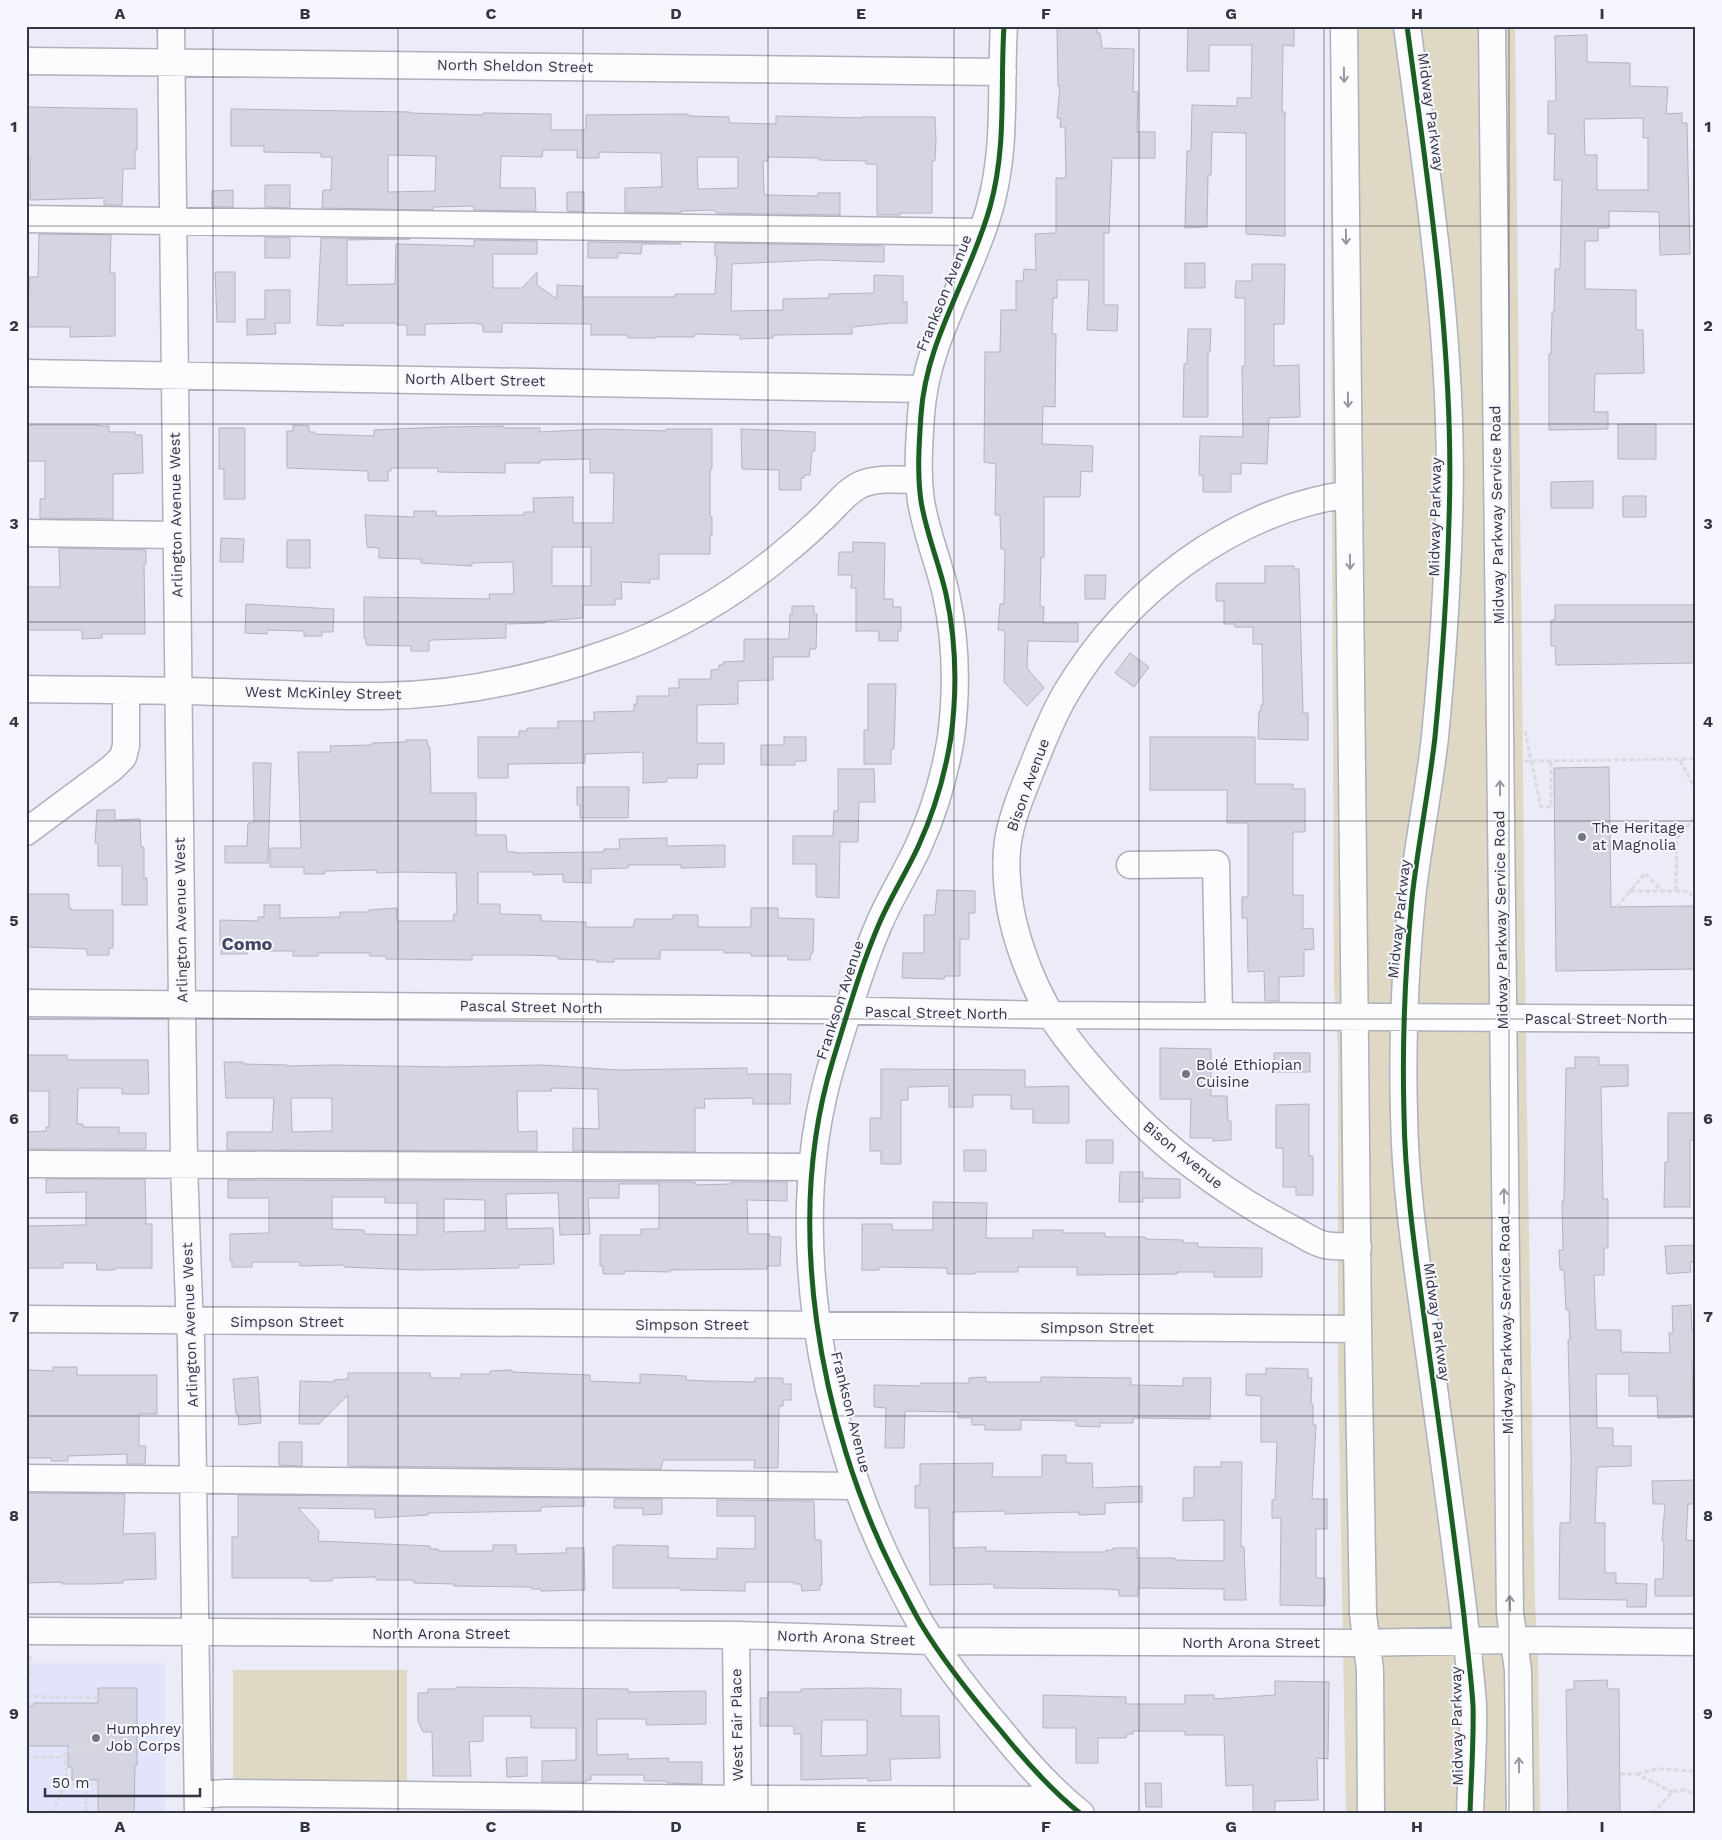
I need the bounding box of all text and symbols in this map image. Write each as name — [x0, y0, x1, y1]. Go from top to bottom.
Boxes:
text: A — [115, 4, 126, 23]
text: B — [300, 4, 311, 23]
text: C — [486, 4, 497, 23]
text: D — [670, 4, 682, 23]
text: E — [856, 4, 866, 23]
text: F — [1041, 4, 1051, 23]
text: G — [1225, 4, 1237, 23]
text: H — [1411, 4, 1423, 23]
text: I — [1599, 4, 1605, 23]
street label: Midway Parkway — [1414, 52, 1448, 173]
street label: North Sheldon Street — [437, 56, 594, 76]
one-way arrow — [1340, 67, 1349, 83]
text: 1 — [11, 117, 17, 136]
text: 1 — [1705, 117, 1711, 136]
one-way arrow — [1341, 229, 1351, 245]
street label: Frankson Avenue — [912, 232, 976, 354]
text: 2 — [9, 316, 19, 335]
text: 2 — [1703, 316, 1713, 335]
street label: North Albert Street — [405, 370, 546, 390]
one-way arrow — [1343, 392, 1353, 408]
street label: Midway Parkway Service Road — [1486, 405, 1508, 625]
street label: Arlington Avenue West — [166, 431, 186, 598]
street label: Midway Parkway — [1425, 457, 1445, 577]
text: 3 — [9, 514, 19, 533]
text: 3 — [1703, 514, 1713, 533]
one-way arrow — [1345, 554, 1355, 570]
street label: West McKinley Street — [245, 683, 402, 703]
text: 4 — [9, 712, 19, 731]
text: 4 — [1703, 712, 1713, 731]
street label: Bison Avenue — [1003, 736, 1053, 834]
one-way arrow — [1495, 780, 1505, 796]
street label: Midway Parkway Service Road — [1490, 810, 1512, 1030]
place label: The Heritage at Magnolia — [1592, 819, 1685, 854]
marker: The Heritage at Magnolia — [1576, 831, 1588, 843]
street label: Arlington Avenue West — [171, 836, 191, 1003]
street label: Midway Parkway — [1384, 858, 1414, 979]
text: 5 — [9, 911, 19, 930]
text: 5 — [1703, 911, 1713, 930]
district label: Como — [222, 933, 273, 954]
street label: Frankson Avenue — [812, 938, 868, 1062]
street label: Pascal Street North — [459, 997, 603, 1017]
street label: Pascal Street North — [864, 1003, 1008, 1023]
street label: Pascal Street North — [1524, 1010, 1668, 1028]
place label: Bolé Ethiopian Cuisine — [1196, 1056, 1302, 1091]
marker: Bolé Ethiopian Cuisine — [1180, 1068, 1192, 1080]
text: 6 — [9, 1109, 19, 1128]
text: 6 — [1703, 1109, 1713, 1128]
street label: Bison Avenue — [1139, 1117, 1227, 1193]
one-way arrow — [1500, 1188, 1509, 1204]
street label: Midway Parkway Service Road — [1495, 1215, 1517, 1435]
street label: Arlington Avenue West — [178, 1241, 202, 1408]
street label: Midway Parkway — [1420, 1262, 1454, 1383]
text: 7 — [9, 1307, 19, 1326]
text: 7 — [1703, 1307, 1713, 1326]
street label: Simpson Street — [230, 1313, 345, 1331]
street label: Simpson Street — [635, 1316, 750, 1334]
street label: Simpson Street — [1040, 1319, 1155, 1337]
street label: Frankson Avenue — [827, 1350, 875, 1474]
text: 8 — [9, 1506, 19, 1525]
text: 8 — [1703, 1506, 1713, 1525]
one-way arrow — [1505, 1595, 1515, 1612]
street label: North Arona Street — [372, 1625, 511, 1643]
street label: North Arona Street — [777, 1627, 916, 1649]
street label: North Arona Street — [1182, 1634, 1321, 1652]
street label: Midway Parkway — [1447, 1666, 1467, 1786]
street label: West Fair Place — [727, 1668, 747, 1782]
text: 9 — [9, 1704, 19, 1723]
text: 9 — [1703, 1704, 1713, 1723]
place label: Humphrey Job Corps — [106, 1720, 181, 1755]
marker: Humphrey Job Corps — [90, 1732, 102, 1744]
one-way arrow — [1515, 1757, 1524, 1773]
scale bar — [45, 1765, 200, 1797]
text: 50 m — [52, 1774, 89, 1792]
text: A — [115, 1817, 126, 1836]
text: B — [300, 1817, 311, 1836]
text: C — [486, 1817, 497, 1836]
text: D — [670, 1817, 682, 1836]
text: E — [856, 1817, 866, 1836]
text: F — [1041, 1817, 1051, 1836]
text: G — [1225, 1817, 1237, 1836]
text: H — [1411, 1817, 1423, 1836]
text: I — [1599, 1817, 1605, 1836]

